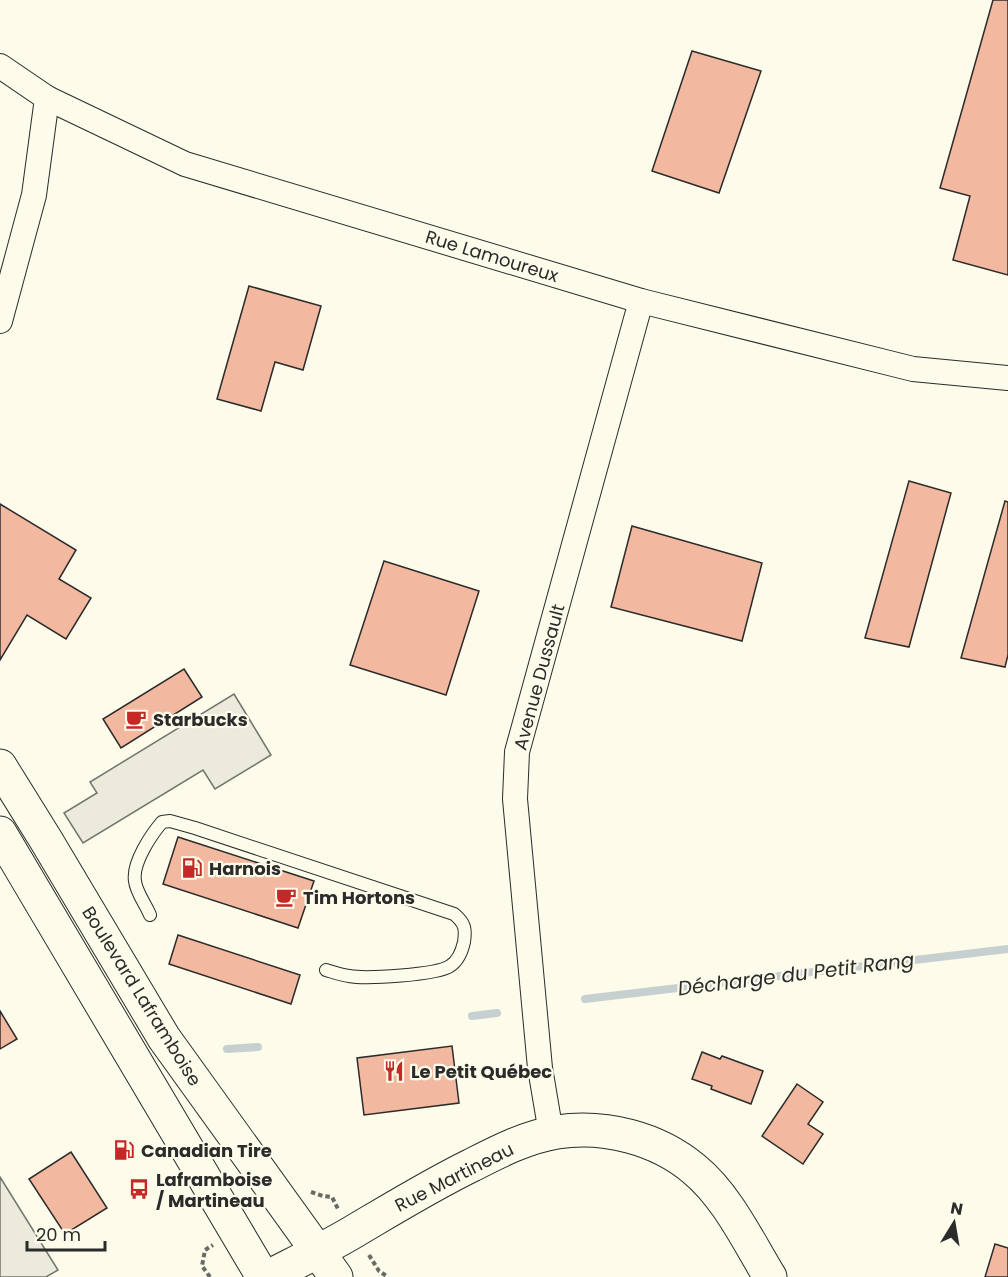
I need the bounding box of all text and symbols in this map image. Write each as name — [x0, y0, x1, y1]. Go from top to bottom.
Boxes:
street label: Rue Lamoureux — [422, 224, 562, 288]
street label: Avenue Dussault — [508, 601, 570, 753]
cafe icon: Starbucks — [124, 707, 148, 731]
place label: Starbucks — [153, 707, 248, 732]
fuel station icon: Harnois — [180, 856, 204, 880]
place label: Harnois — [209, 856, 281, 881]
cafe icon: Tim Hortons — [274, 885, 298, 909]
place label: Tim Hortons — [303, 885, 415, 910]
street label: Boulevard Laframboise — [76, 901, 208, 1091]
water label: Décharge du Petit Rang — [676, 946, 916, 1002]
restaurant icon: Le Petit Québec — [382, 1059, 406, 1083]
place label: Le Petit Québec — [411, 1059, 552, 1084]
street label: Rue Martineau — [390, 1136, 518, 1218]
fuel station icon: Canadian Tire — [112, 1138, 136, 1162]
place label: Canadian Tire — [141, 1138, 272, 1163]
place label: Laframboise / Martineau — [156, 1167, 272, 1213]
bus stop icon: Laframboise / Martineau — [127, 1177, 151, 1201]
north arrow — [924, 1193, 984, 1253]
text: N — [949, 1196, 965, 1221]
scale bar — [27, 1214, 105, 1252]
text: 20 m — [36, 1222, 81, 1247]

